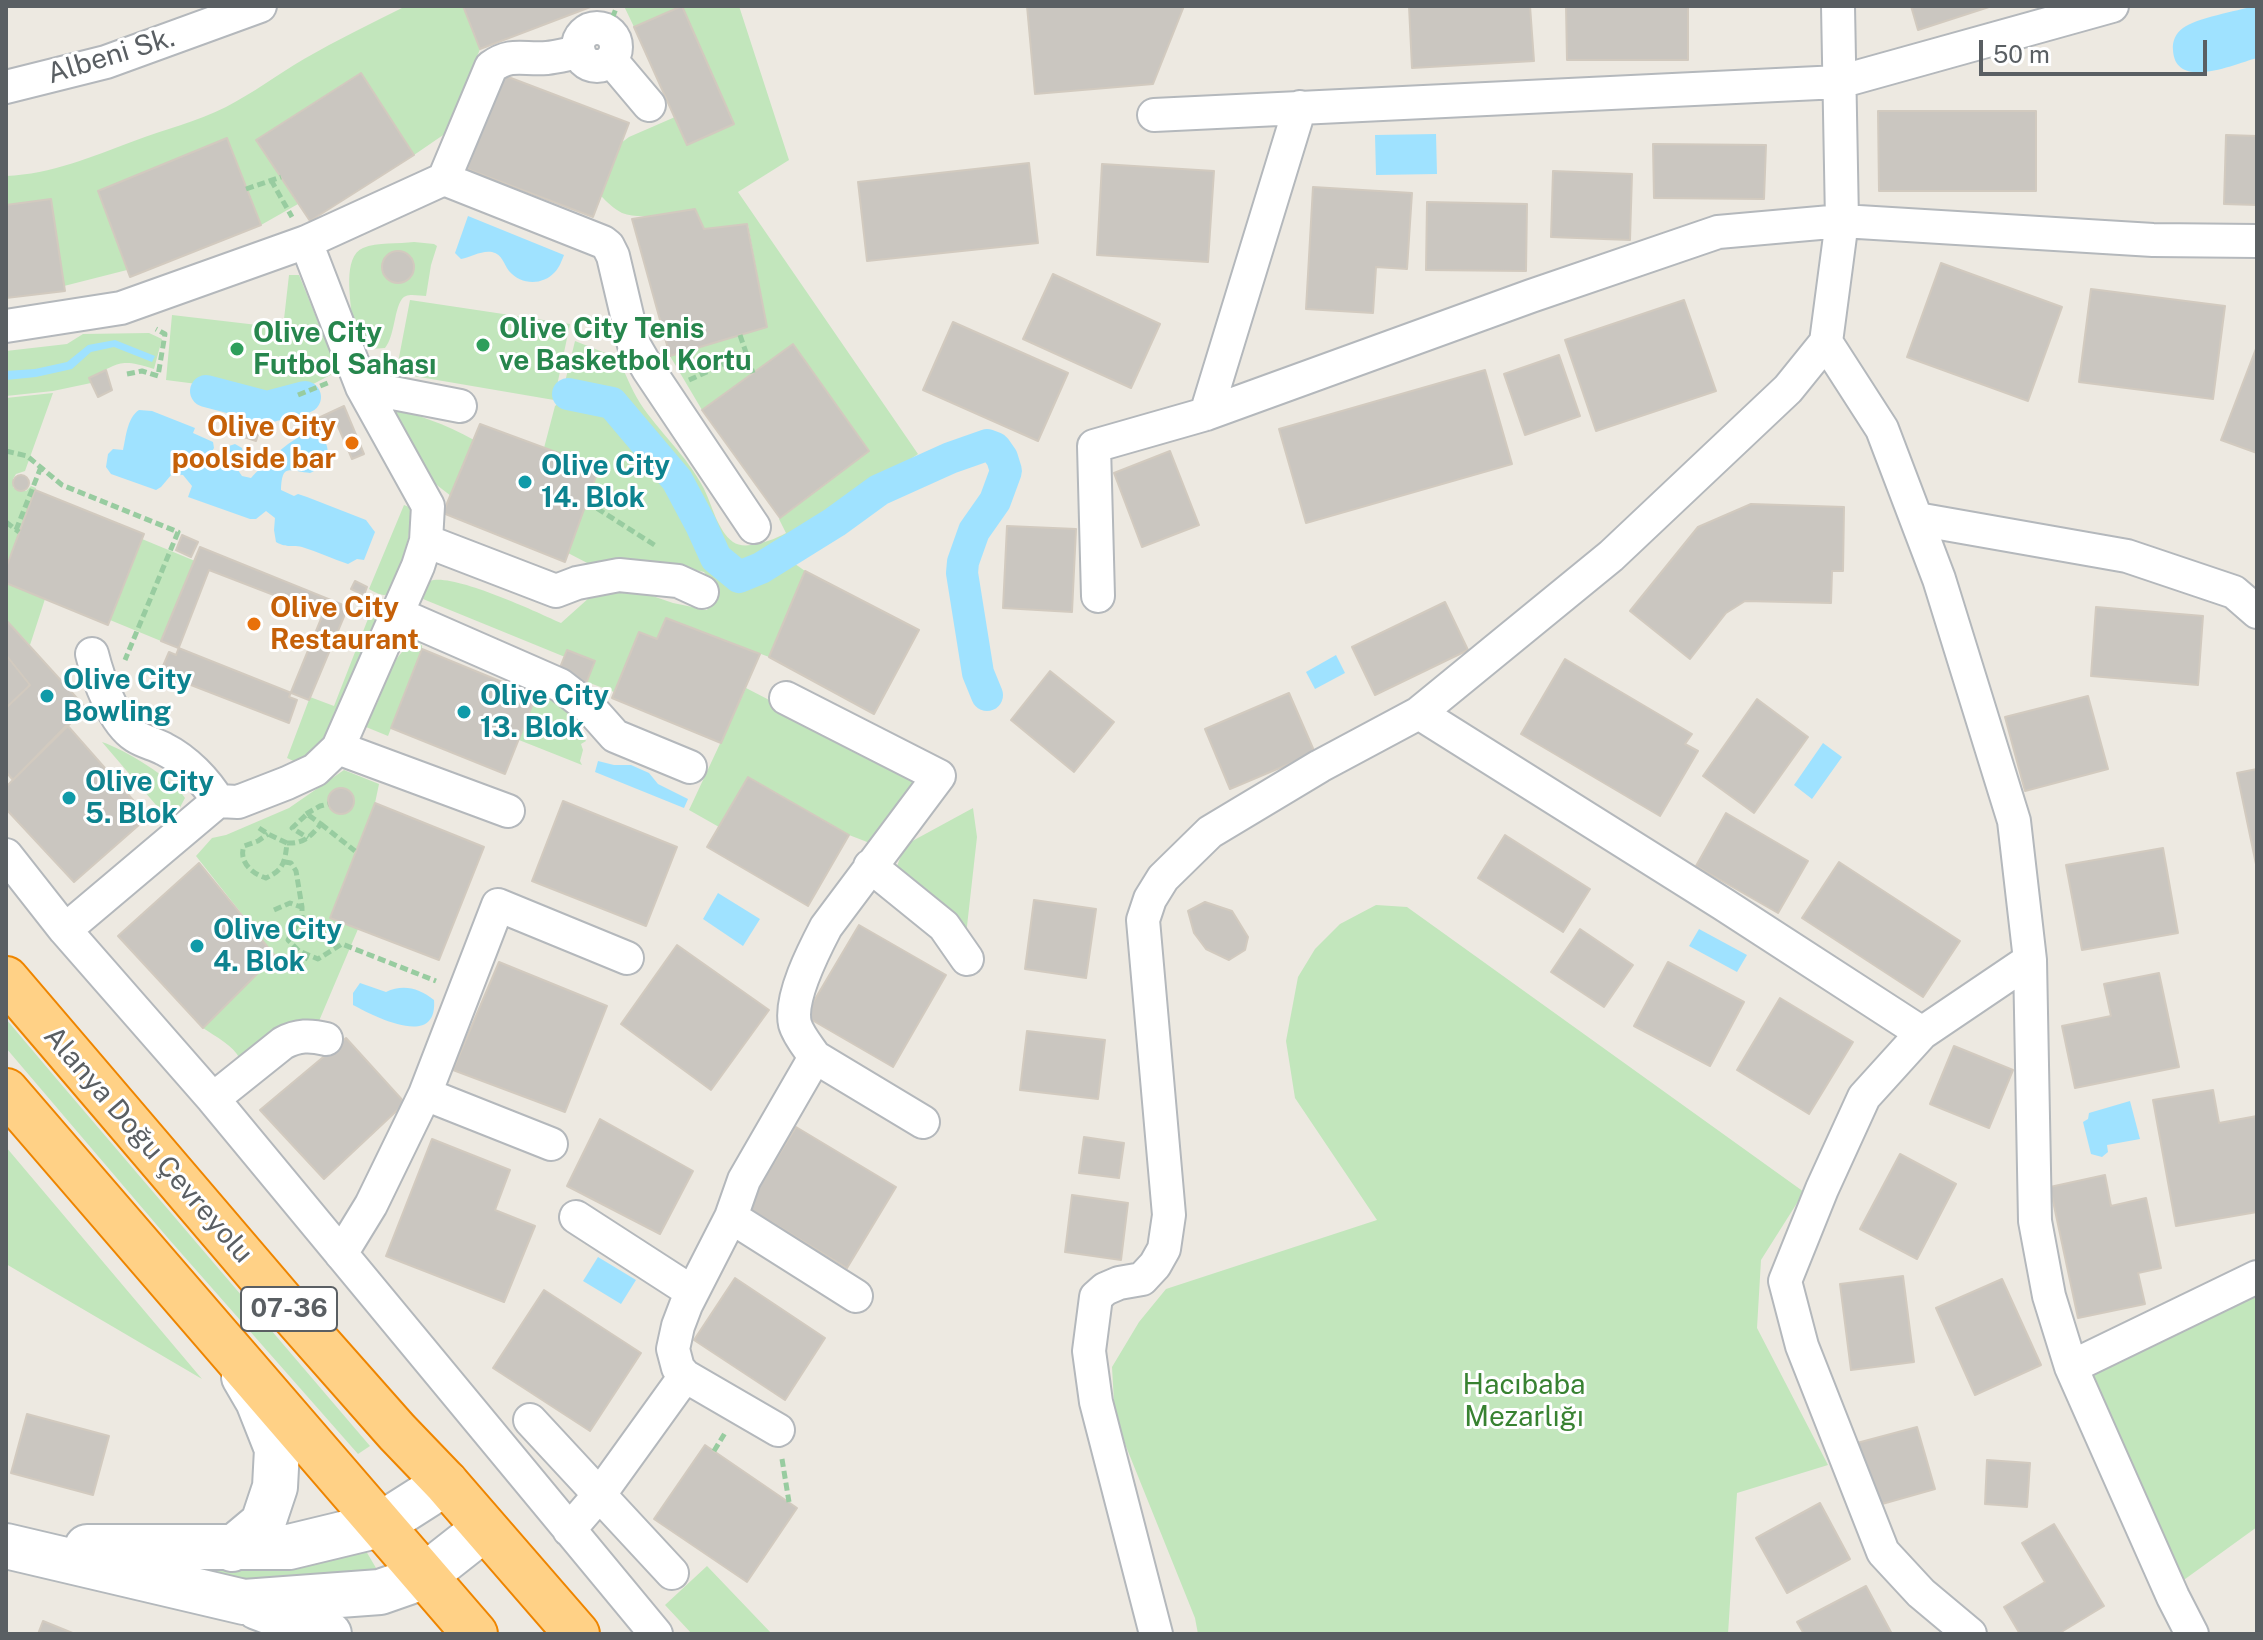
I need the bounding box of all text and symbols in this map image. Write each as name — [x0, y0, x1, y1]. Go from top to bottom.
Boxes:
street label: Albeni Sk. — [43, 21, 179, 91]
scale bar — [1983, 24, 2211, 74]
text: 50 m — [1993, 40, 2050, 68]
place label: Olive City Tenis ve Basketbol Kortu — [499, 312, 752, 378]
place label: Olive City Futbol Sahası — [253, 316, 436, 382]
marker: Olive City Tenis ve Basketbol Kortu — [474, 336, 492, 354]
marker: Olive City Futbol Sahası — [228, 340, 246, 358]
place label: Olive City poolside bar — [172, 410, 336, 476]
marker: Olive City poolside bar — [343, 434, 361, 452]
place label: Olive City 14. Blok — [541, 449, 670, 515]
marker: Olive City 14. Blok — [516, 473, 534, 491]
place label: Olive City Restaurant — [270, 591, 419, 657]
marker: Olive City Restaurant — [245, 615, 263, 633]
place label: Olive City Bowling — [63, 663, 192, 729]
place label: Olive City 13. Blok — [480, 679, 609, 745]
marker: Olive City Bowling — [38, 687, 56, 705]
marker: Olive City 13. Blok — [455, 703, 473, 721]
place label: Olive City 5. Blok — [85, 765, 214, 831]
marker: Olive City 5. Blok — [60, 789, 78, 807]
place label: Olive City 4. Blok — [213, 913, 342, 979]
marker: Olive City 4. Blok — [188, 937, 206, 955]
street label: Alanya Doğu Çevreyolu — [36, 1020, 260, 1270]
road number: 07-36 — [241, 1287, 337, 1331]
park label: Hacıbaba Mezarlığı — [1463, 1368, 1585, 1434]

